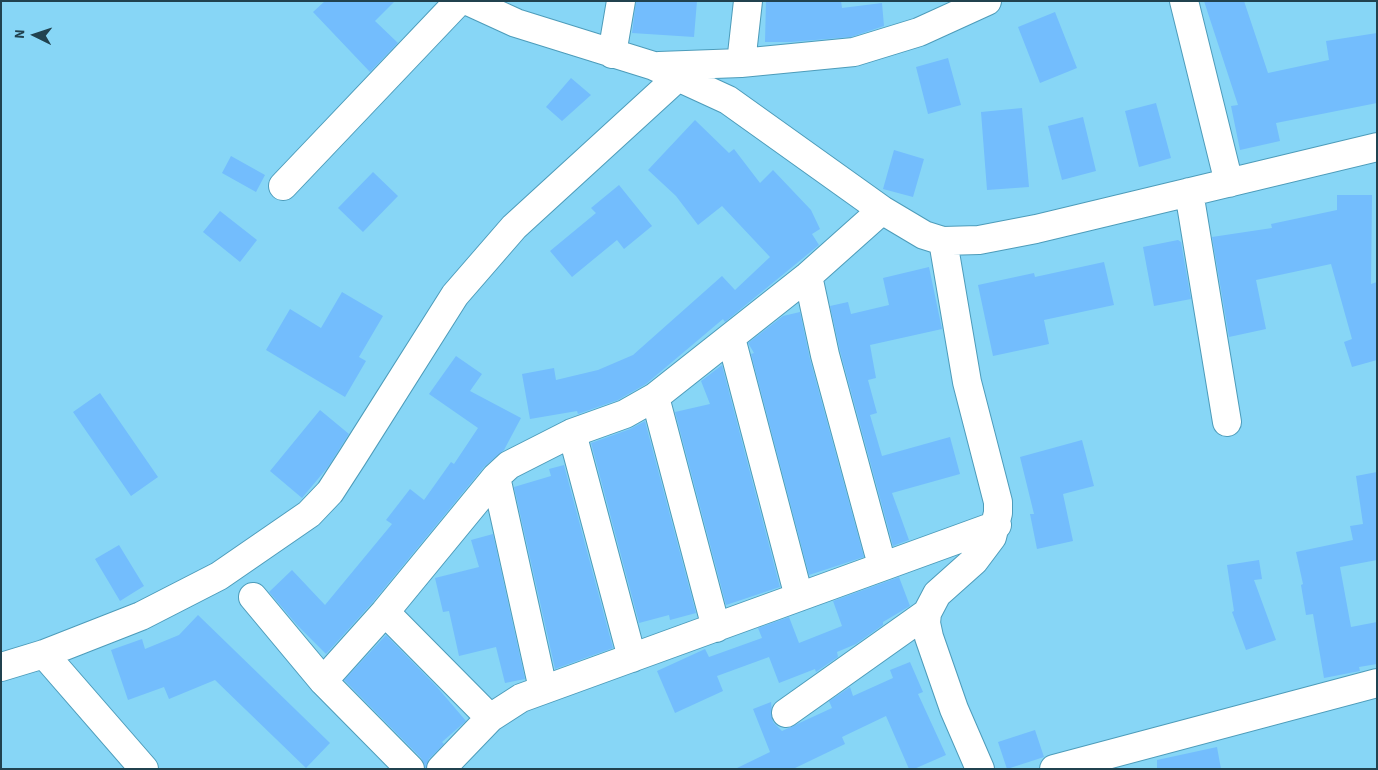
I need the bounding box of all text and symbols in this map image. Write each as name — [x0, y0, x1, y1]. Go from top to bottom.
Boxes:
north arrow — [10, 10, 60, 60]
text: N — [10, 29, 30, 39]

